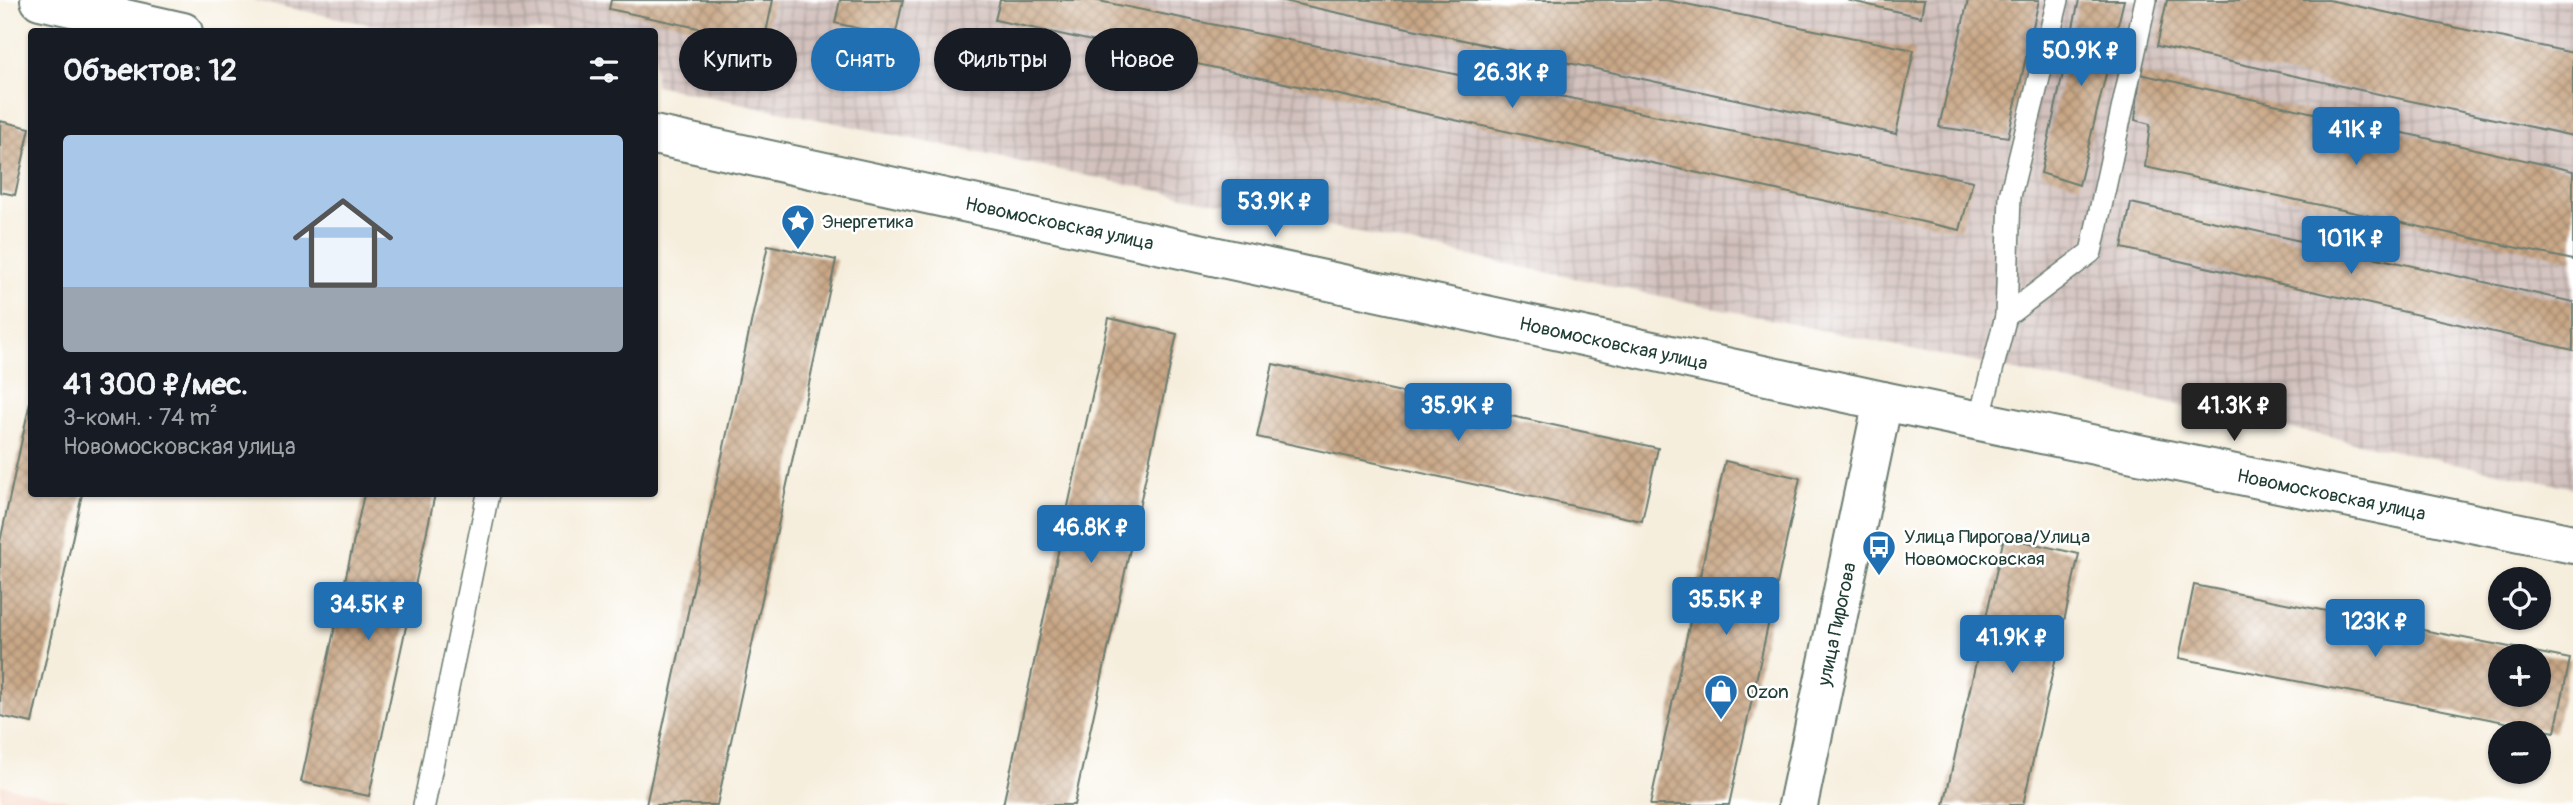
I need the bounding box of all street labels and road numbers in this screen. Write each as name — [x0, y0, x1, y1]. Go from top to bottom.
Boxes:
street label: Новомосковская улица — [963, 192, 1156, 256]
street label: Новомосковская улица — [1517, 312, 1710, 376]
street label: Новомосковская улица — [2235, 464, 2428, 526]
street label: улица Пирогова — [1812, 560, 1862, 689]

